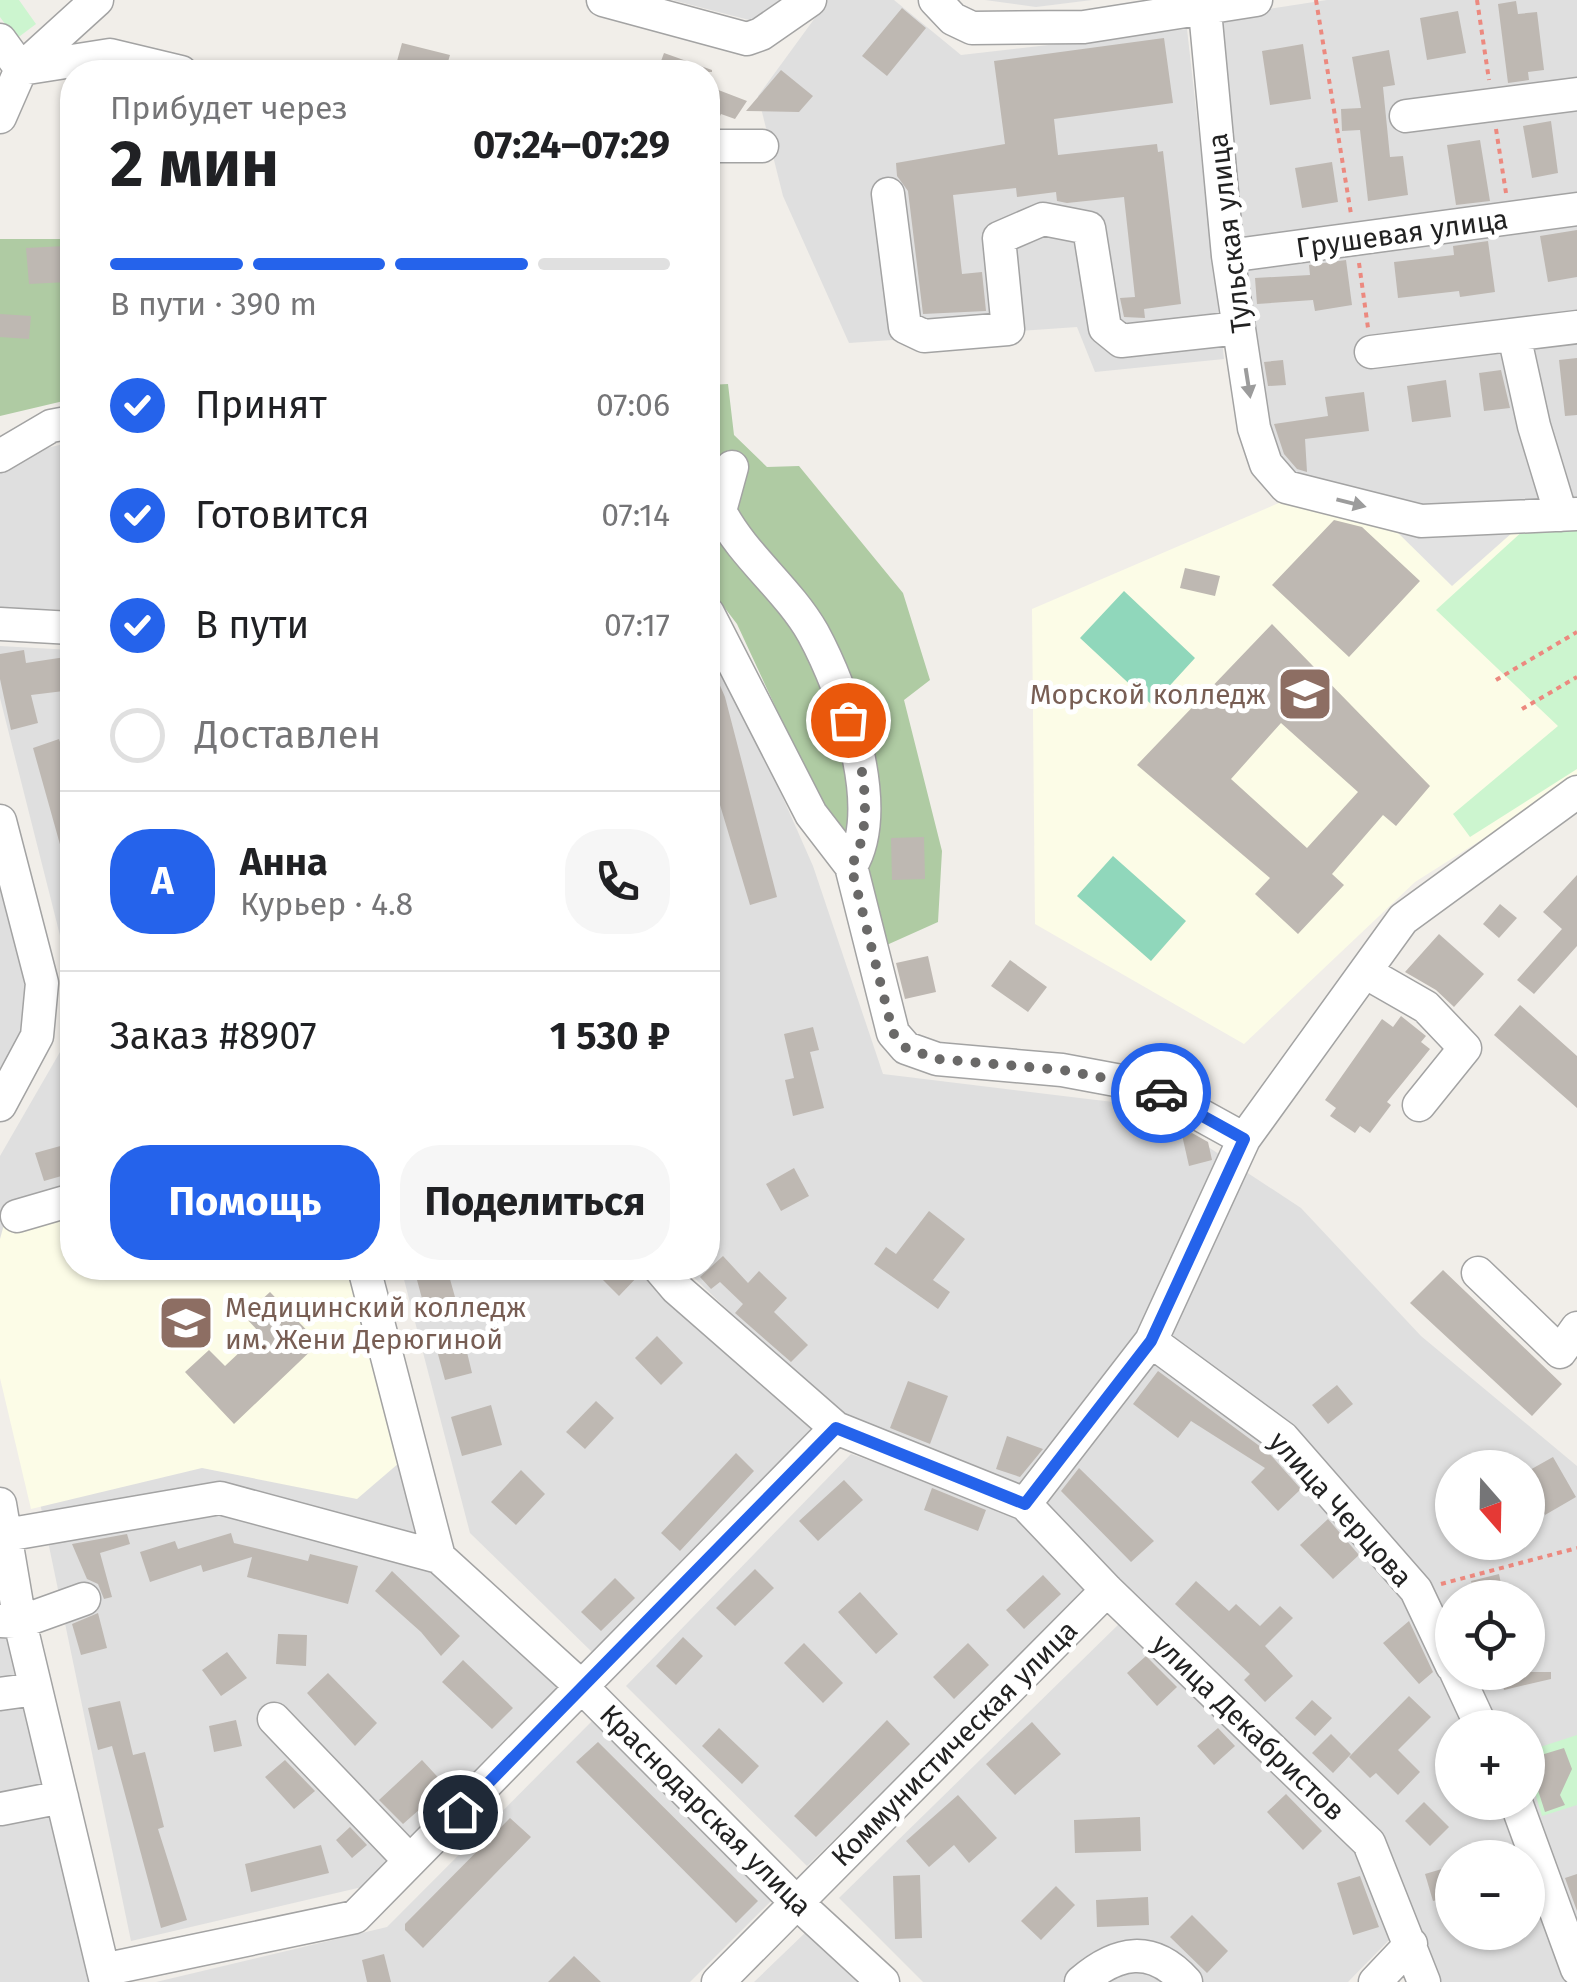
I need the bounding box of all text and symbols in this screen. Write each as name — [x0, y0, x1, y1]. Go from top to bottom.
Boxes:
text: Прибудет через — [110, 89, 348, 127]
text: 07:24–07:29 — [473, 122, 670, 168]
text: 2 мин — [110, 125, 279, 203]
street label: Тульская улица — [1201, 131, 1258, 335]
street label: Грушевая улица — [1294, 202, 1510, 265]
text: В пути · 390 m — [110, 285, 317, 323]
one-way arrow — [1240, 368, 1256, 399]
icon: check — [110, 378, 165, 433]
text: Принят — [195, 382, 327, 428]
text: 07:06 — [596, 386, 670, 424]
icon: check — [110, 488, 165, 543]
text: Готовится — [195, 492, 370, 538]
text: 07:14 — [601, 496, 670, 534]
one-way arrow — [1336, 496, 1367, 511]
icon: check — [110, 598, 165, 653]
text: В пути — [195, 602, 309, 648]
text: 07:17 — [604, 606, 670, 644]
school or university icon: Морской колледж — [1275, 664, 1335, 724]
pin — [806, 678, 891, 763]
place label: Морской колледж — [1030, 678, 1266, 711]
icon: bag — [821, 693, 876, 748]
text: Доставлен — [195, 712, 381, 758]
button: phone — [565, 829, 670, 934]
text: Анна — [240, 839, 328, 885]
text: А — [151, 858, 174, 904]
text: Курьер · 4.8 — [240, 885, 413, 923]
text: Заказ #8907 — [110, 1013, 317, 1059]
text: 1 530 ₽ — [550, 1013, 670, 1059]
courier — [1111, 1043, 1211, 1143]
icon: car — [1134, 1066, 1189, 1121]
button: Помощь — [110, 1145, 380, 1260]
button: Поделиться — [400, 1145, 670, 1260]
place label: Медицинский колледж им. Жени Дерюгиной — [225, 1291, 526, 1356]
school or university icon: Медицинский колледж им. Жени Дерюгиной — [156, 1293, 216, 1353]
street label: улица Черцова — [1262, 1425, 1419, 1594]
north arrow — [1435, 1450, 1545, 1560]
map controls — [1435, 1450, 1545, 1950]
button: locate — [1435, 1580, 1545, 1690]
street label: Коммунистическая улица — [825, 1614, 1084, 1873]
street label: улица Декабристов — [1146, 1627, 1352, 1828]
street label: Краснодарская улица — [593, 1698, 818, 1923]
button: + — [1435, 1710, 1545, 1820]
pin — [418, 1770, 503, 1855]
icon: home — [433, 1785, 488, 1840]
button: − — [1435, 1840, 1545, 1950]

